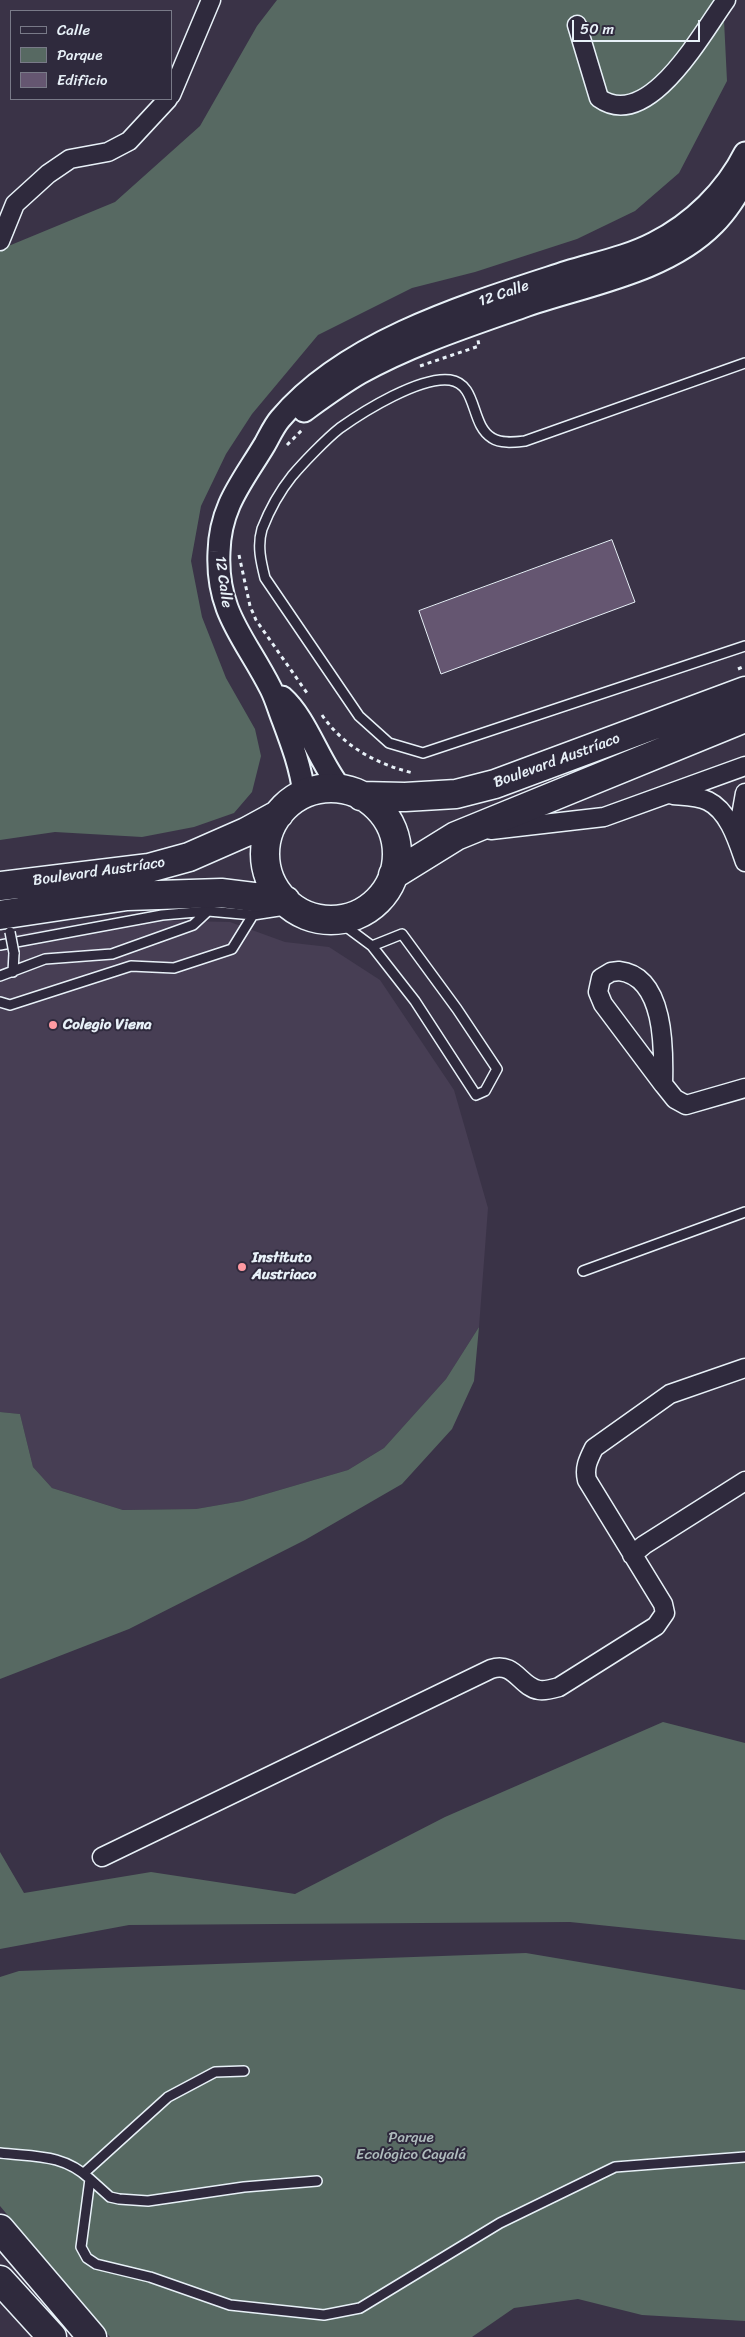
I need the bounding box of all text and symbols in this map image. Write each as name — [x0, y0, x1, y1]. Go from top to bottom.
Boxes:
legend — [10, 10, 172, 100]
scale bar — [575, 10, 702, 42]
text: 50 m — [580, 16, 614, 42]
text: Calle — [57, 17, 90, 43]
text: Parque — [57, 42, 102, 68]
text: Edificio — [57, 67, 108, 93]
street label: 12 Calle — [476, 277, 532, 311]
street label: 12 Calle — [210, 555, 236, 609]
street label: Boulevard Austríaco — [491, 730, 623, 792]
street label: Boulevard Austríaco — [32, 854, 166, 890]
place label: Colegio Viena — [63, 1016, 152, 1034]
marker: Colegio Viena — [47, 1019, 59, 1031]
place label: Instituto Austriaco — [252, 1249, 316, 1284]
marker: Instituto Austriaco — [236, 1261, 248, 1273]
park label: Parque Ecológico Cayalá — [356, 2129, 466, 2164]

